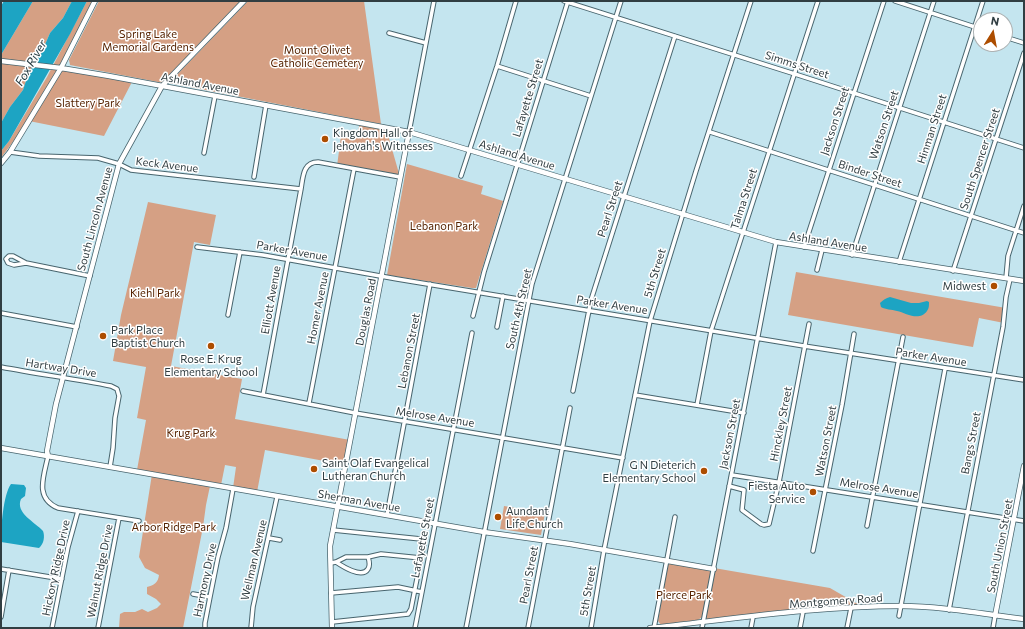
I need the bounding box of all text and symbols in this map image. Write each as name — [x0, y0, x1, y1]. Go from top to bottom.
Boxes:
north arrow — [973, 12, 1013, 52]
text: N — [990, 14, 1000, 28]
park label: Spring Lake Memorial Gardens — [102, 27, 194, 53]
water label: Fox River — [12, 38, 50, 88]
park label: Mount Olivet Catholic Cemetery — [271, 43, 363, 69]
street label: Simms Street — [763, 48, 831, 82]
street label: Lafayette Street — [510, 57, 546, 139]
street label: Ashland Avenue — [160, 70, 240, 98]
street label: Jackson Street — [818, 85, 852, 157]
street label: Watson Street — [867, 89, 901, 161]
street label: Hinman Street — [915, 93, 949, 165]
park label: Slattery Park — [56, 96, 120, 110]
street label: South Spencer Street — [957, 107, 1003, 211]
place label: Kingdom Hall of Jehovah's Witnesses — [333, 126, 433, 152]
marker: Kingdom Hall of Jehovah's Witnesses — [320, 134, 330, 144]
street label: Ashland Avenue — [477, 137, 557, 173]
street label: Keck Avenue — [135, 155, 199, 175]
street label: Binder Street — [837, 158, 903, 190]
street label: South Lincoln Avenue — [75, 165, 115, 273]
street label: Talma Street — [728, 167, 760, 231]
street label: Pearl Street — [595, 179, 625, 239]
park label: Lebanon Park — [410, 219, 478, 233]
street label: Ashland Avenue — [788, 229, 868, 255]
street label: Parker Avenue — [256, 238, 328, 264]
street label: 5th Street — [641, 247, 669, 299]
street label: Elliott Avenue — [258, 265, 284, 335]
street label: South 4th Street — [503, 267, 535, 351]
street label: Homer Avenue — [305, 271, 331, 345]
street label: Douglas Road — [353, 277, 379, 347]
place label: Midwest — [942, 279, 986, 293]
marker: Midwest — [989, 281, 999, 291]
park label: Kiehl Park — [130, 286, 180, 300]
street label: Parker Avenue — [576, 293, 648, 317]
street label: Lebanon Street — [395, 312, 423, 390]
place label: Park Place Baptist Church — [111, 323, 185, 349]
marker: Park Place Baptist Church — [98, 331, 108, 341]
marker: Rose E. Krug Elementary School — [206, 341, 216, 351]
street label: Parker Avenue — [895, 345, 967, 369]
place label: Rose E. Krug Elementary School — [164, 352, 258, 378]
street label: Hartway Drive — [25, 356, 97, 380]
street label: Hinckley Street — [767, 385, 795, 463]
street label: Jackson Street — [717, 398, 743, 470]
street label: Melrose Avenue — [395, 404, 475, 430]
street label: Watson Street — [813, 404, 839, 478]
street label: Bangs Street — [958, 411, 984, 475]
park label: Krug Park — [167, 426, 215, 440]
place label: Saint Olaf Evangelical Lutheran Church — [322, 456, 429, 482]
place label: G N Dieterich Elementary School — [603, 458, 696, 484]
marker: Saint Olaf Evangelical Lutheran Church — [309, 464, 319, 474]
marker: G N Dieterich Elementary School — [699, 466, 709, 476]
street label: Melrose Avenue — [839, 475, 919, 501]
place label: Fiesta Auto Service — [748, 479, 805, 505]
street label: Sherman Avenue — [317, 487, 401, 515]
marker: Fiesta Auto Service — [808, 487, 818, 497]
street label: Lafayette Street — [409, 497, 437, 579]
street label: South Union Street — [984, 498, 1016, 594]
place label: Aundant Life Church — [506, 504, 563, 530]
marker: Aundant Life Church — [493, 512, 503, 522]
street label: Wellman Avenue — [238, 518, 270, 602]
street label: Hickory Ridge Drive — [39, 519, 73, 617]
park label: Arbor Ridge Park — [132, 520, 216, 534]
street label: Walnut Ridge Drive — [84, 523, 116, 619]
street label: Harmony Drive — [191, 542, 219, 618]
street label: Pearl Street — [517, 545, 541, 605]
street label: 5th Street — [577, 565, 599, 617]
park label: Pierce Park — [656, 588, 712, 602]
street label: Montgomery Road — [789, 591, 883, 611]

